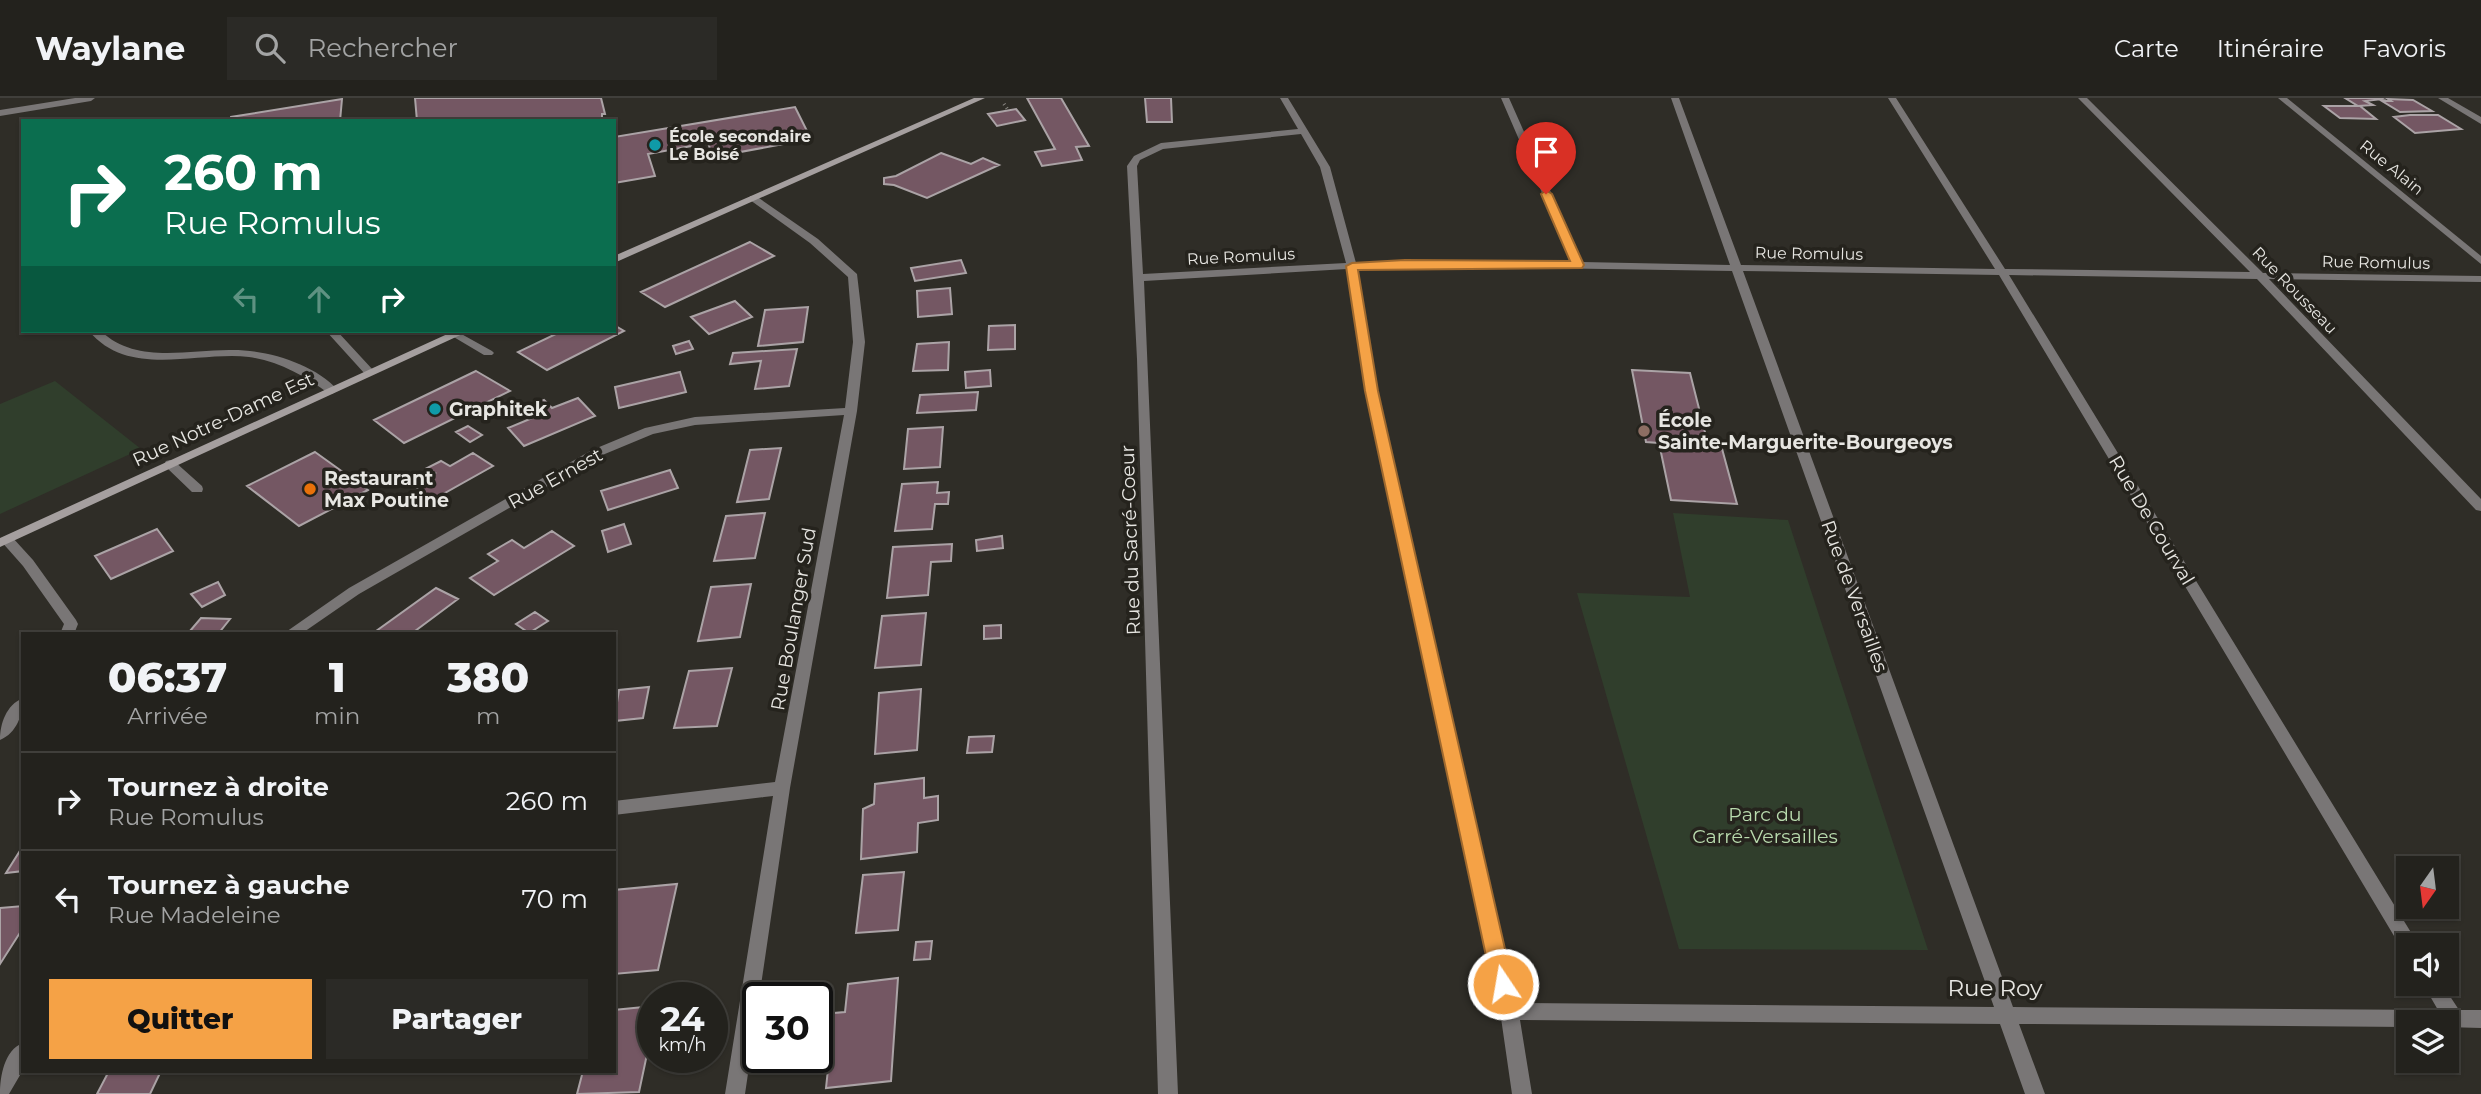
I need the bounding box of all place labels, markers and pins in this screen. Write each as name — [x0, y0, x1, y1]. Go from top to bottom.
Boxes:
pin — [1516, 122, 1576, 194]
place label: École secondaire Le Boisé — [669, 127, 811, 164]
marker: École secondaire Le Boisé — [647, 137, 663, 153]
place label: Graphitek — [449, 398, 548, 421]
marker: Graphitek — [427, 401, 443, 417]
place label: École Sainte-Marguerite-Bourgeoys — [1658, 409, 1953, 454]
marker: École Sainte-Marguerite-Bourgeoys — [1636, 423, 1652, 439]
place label: Restaurant Max Poutine — [324, 467, 449, 512]
marker: Restaurant Max Poutine — [302, 481, 318, 497]

